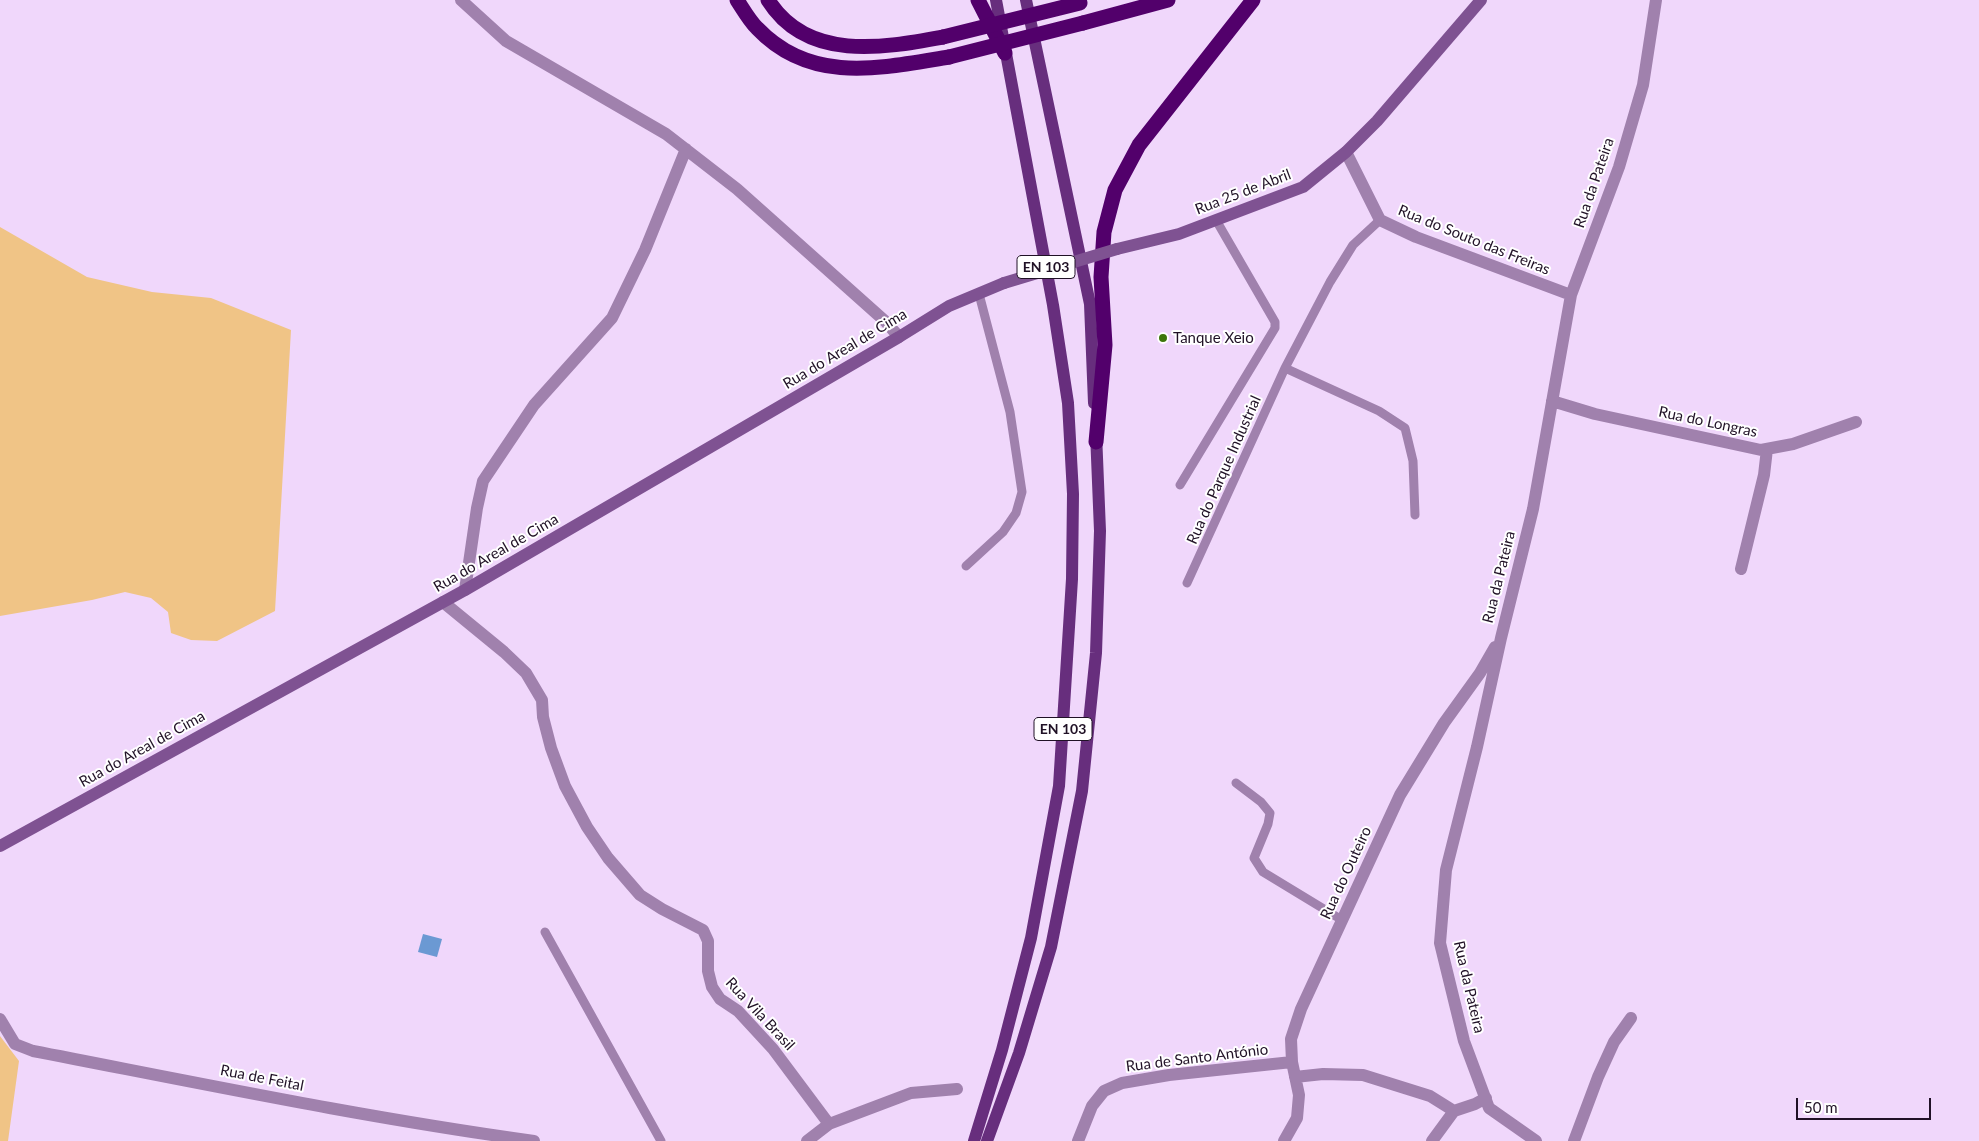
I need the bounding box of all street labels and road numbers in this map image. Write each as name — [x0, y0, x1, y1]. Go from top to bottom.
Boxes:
street label: Rua da Pateira — [1570, 136, 1618, 230]
street label: Rua 25 de Abril — [1193, 165, 1293, 219]
street label: Rua do Souto das Freiras — [1395, 201, 1553, 279]
road number: EN 103 — [1017, 256, 1075, 278]
street label: Rua do Areal de Cima — [780, 305, 910, 393]
street label: Rua do Parque Industrial — [1183, 393, 1265, 547]
street label: Rua do Longras — [1657, 403, 1759, 441]
street label: Rua do Areal de Cima — [430, 510, 562, 596]
street label: Rua da Pateira — [1479, 529, 1519, 625]
street label: Rua do Areal de Cima — [76, 707, 208, 791]
road number: EN 103 — [1034, 718, 1092, 741]
street label: Rua do Outeiro — [1317, 824, 1375, 922]
street label: Rua da Pateira — [1450, 939, 1488, 1035]
street label: Rua Vila Brasil — [722, 974, 798, 1054]
street label: Rua de Santo António — [1125, 1040, 1269, 1076]
street label: Rua de Feital — [219, 1061, 305, 1095]

